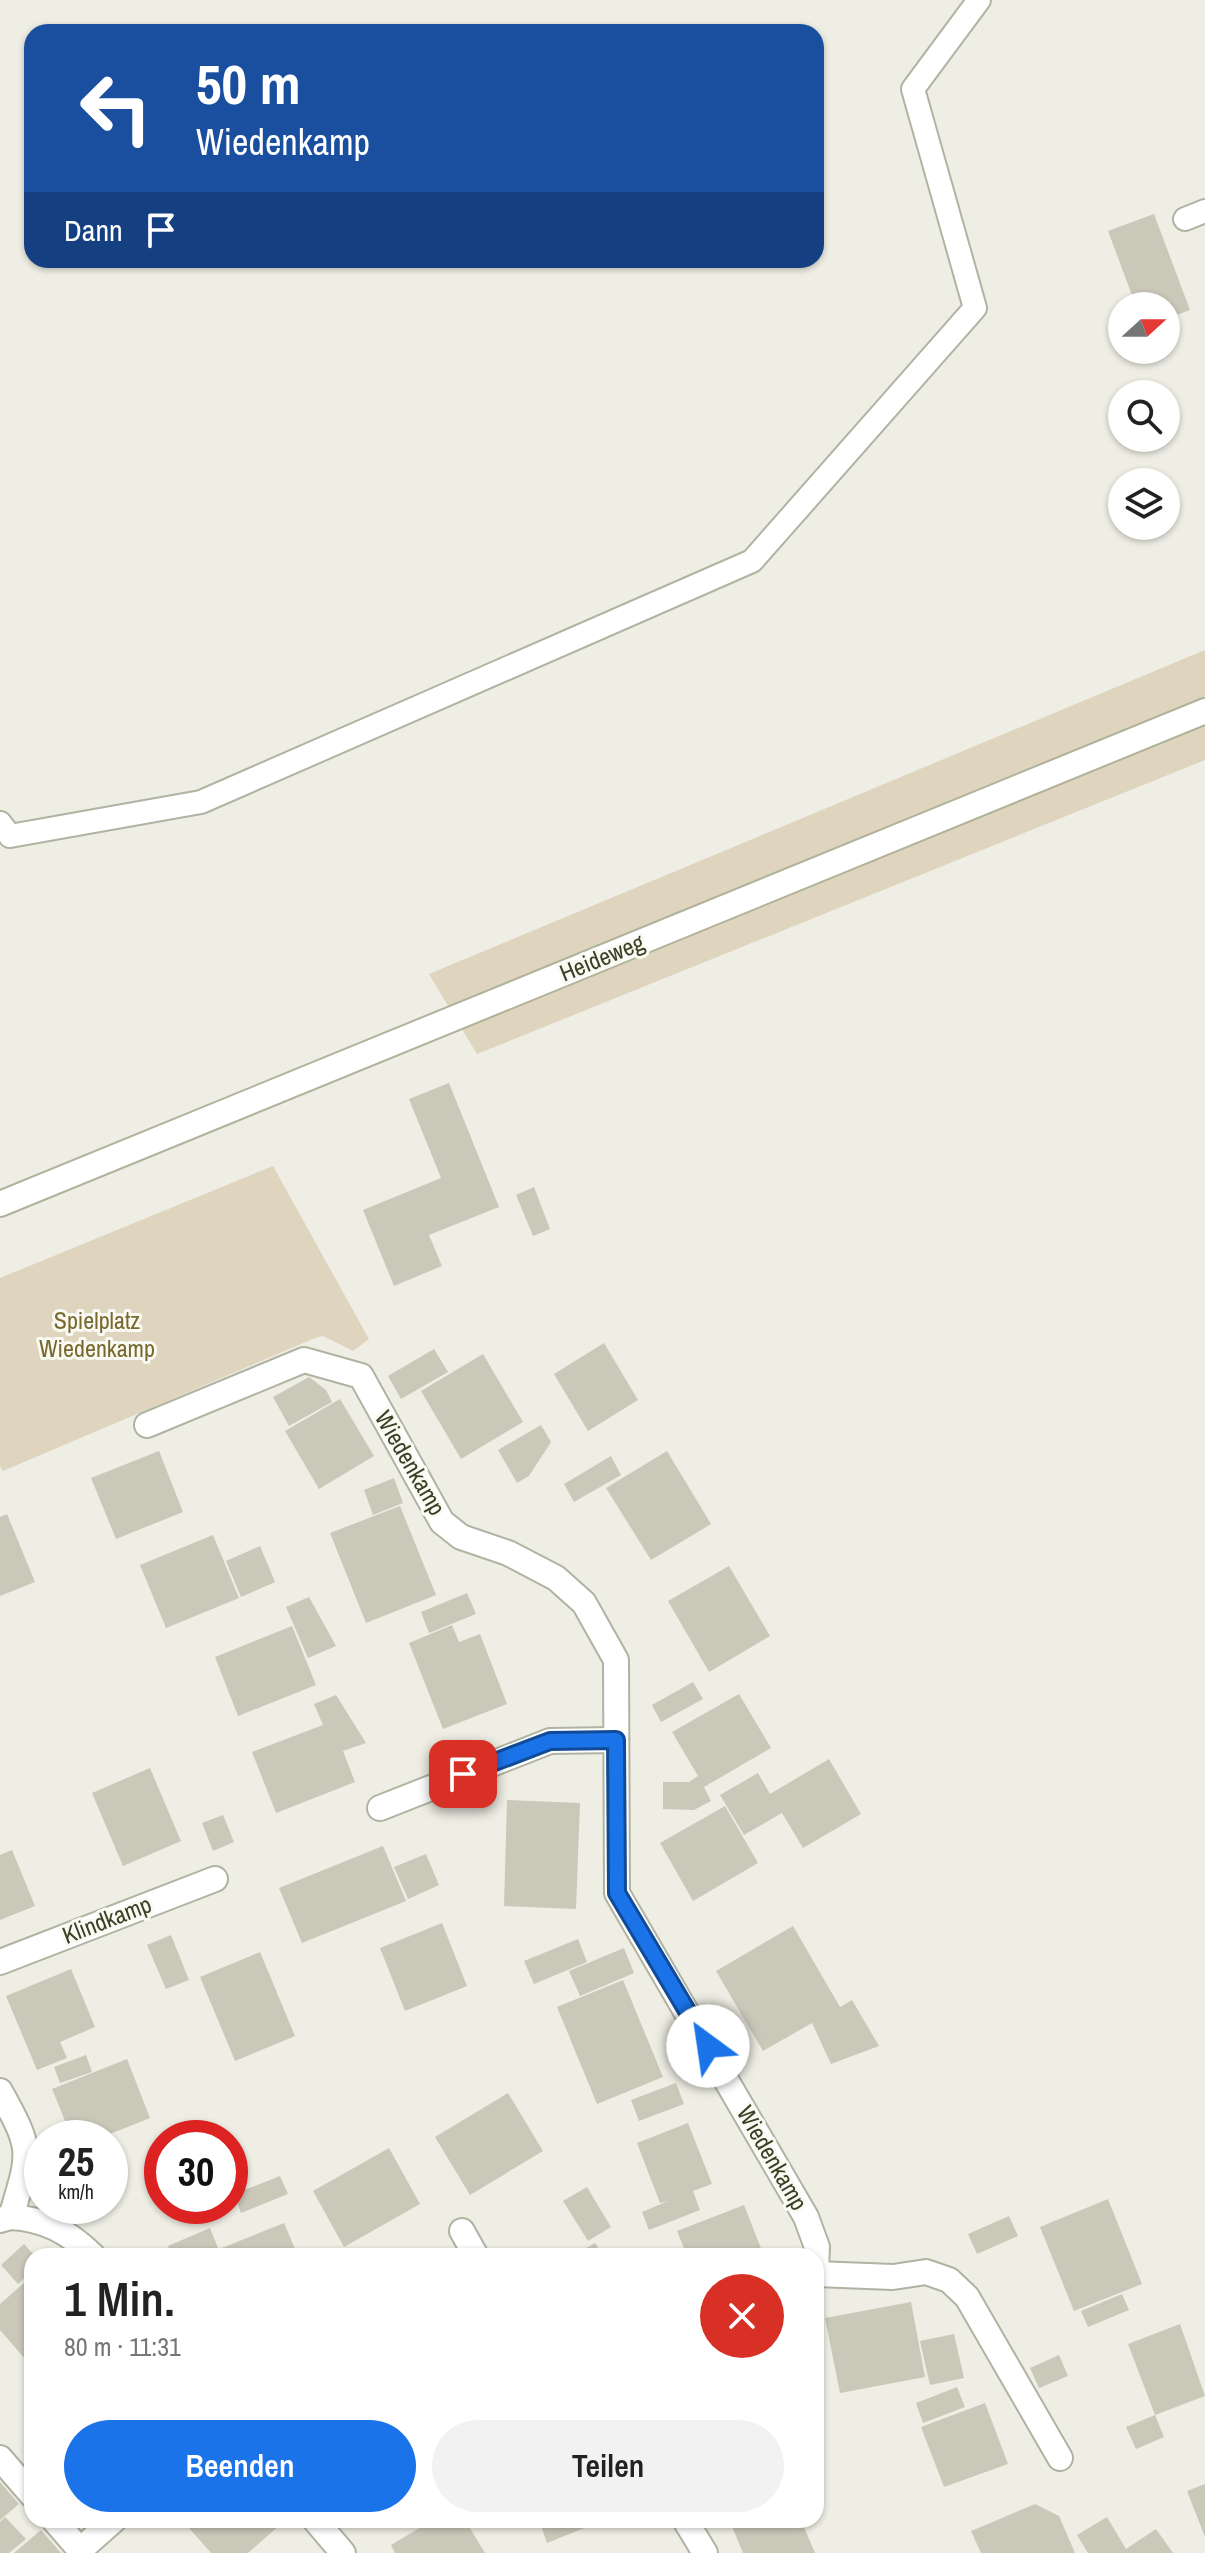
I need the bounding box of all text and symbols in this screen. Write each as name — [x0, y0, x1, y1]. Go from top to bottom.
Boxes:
text: 50 m — [196, 46, 301, 121]
icon: left — [64, 56, 168, 160]
text: Wiedenkamp — [196, 118, 370, 166]
icon: arrive — [139, 208, 183, 252]
text: Dann — [64, 210, 123, 250]
north arrow — [1108, 292, 1180, 364]
map controls — [1108, 292, 1180, 540]
button: search — [1108, 380, 1180, 452]
button: layers — [1108, 468, 1180, 540]
street label: Heideweg — [555, 926, 649, 989]
park label: Spielplatz Wiedenkamp — [39, 1304, 155, 1364]
street label: Wiedenkamp — [368, 1404, 454, 1521]
pin — [429, 1740, 497, 1808]
icon: arrive — [441, 1752, 485, 1796]
street label: Klindkamp — [58, 1887, 156, 1951]
position arrow — [666, 2004, 750, 2088]
street label: Wiedenkamp — [730, 2099, 816, 2216]
speed limit sign: 30 — [144, 2120, 248, 2224]
text: 25 — [58, 2135, 94, 2188]
text: km/h — [58, 2178, 94, 2205]
text: 1 Min. — [64, 2266, 175, 2331]
button: close — [700, 2274, 784, 2358]
text: 80 m · 11:31 — [64, 2329, 181, 2364]
button: Beenden — [64, 2420, 416, 2512]
button: Teilen — [432, 2420, 784, 2512]

